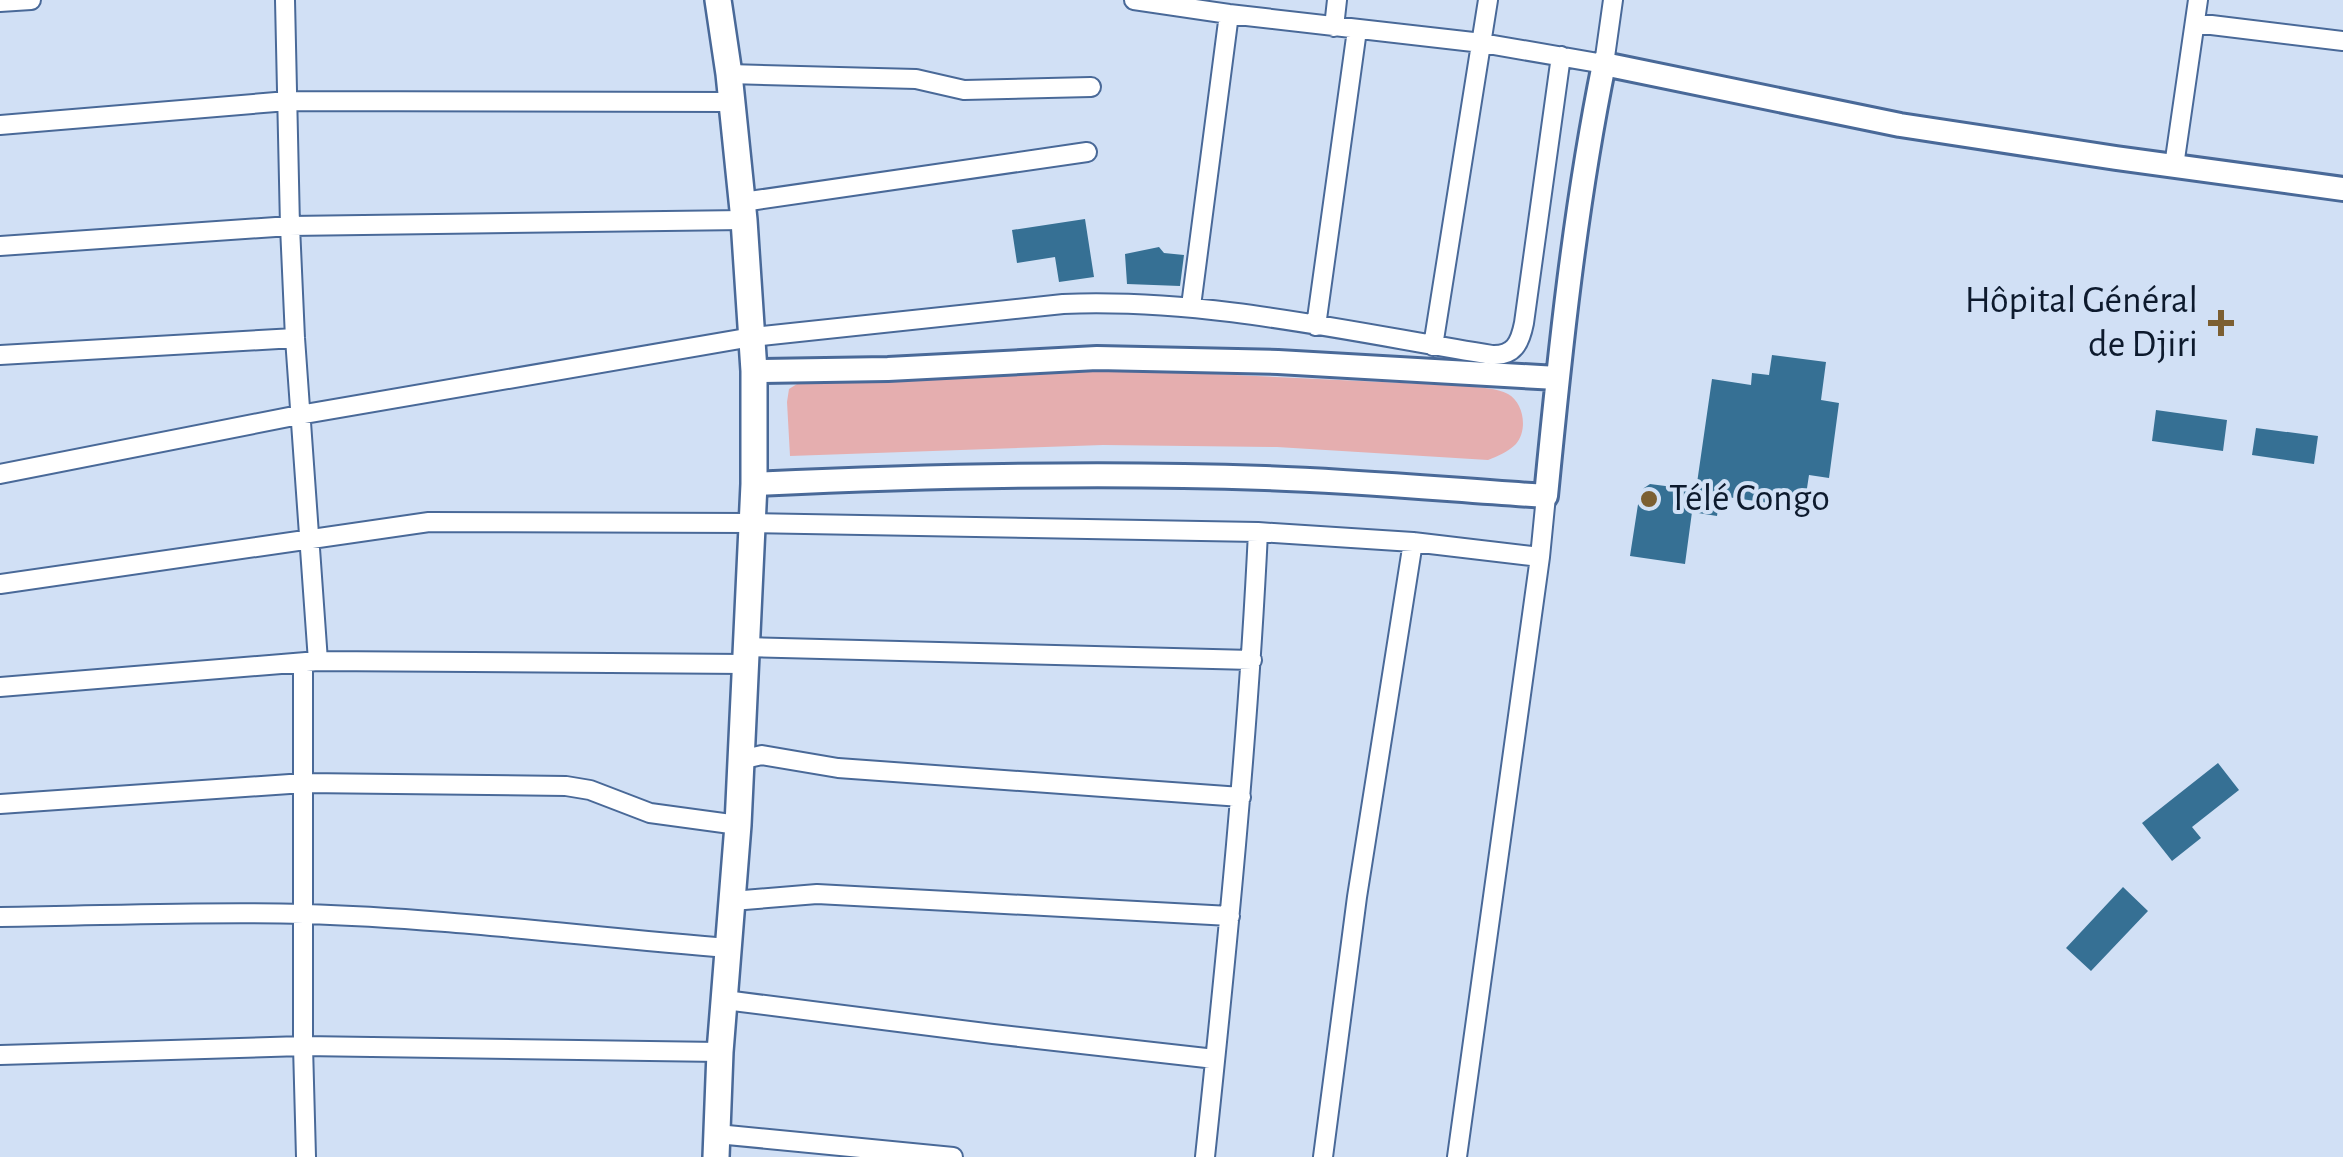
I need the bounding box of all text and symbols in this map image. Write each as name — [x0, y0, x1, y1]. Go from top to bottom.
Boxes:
place label: Hôpital Général de Djiri — [1965, 282, 2198, 364]
marker: Hôpital Général de Djiri — [2208, 310, 2234, 336]
place label: Télé Congo — [1669, 480, 1830, 518]
marker: Télé Congo — [1638, 488, 1660, 510]

